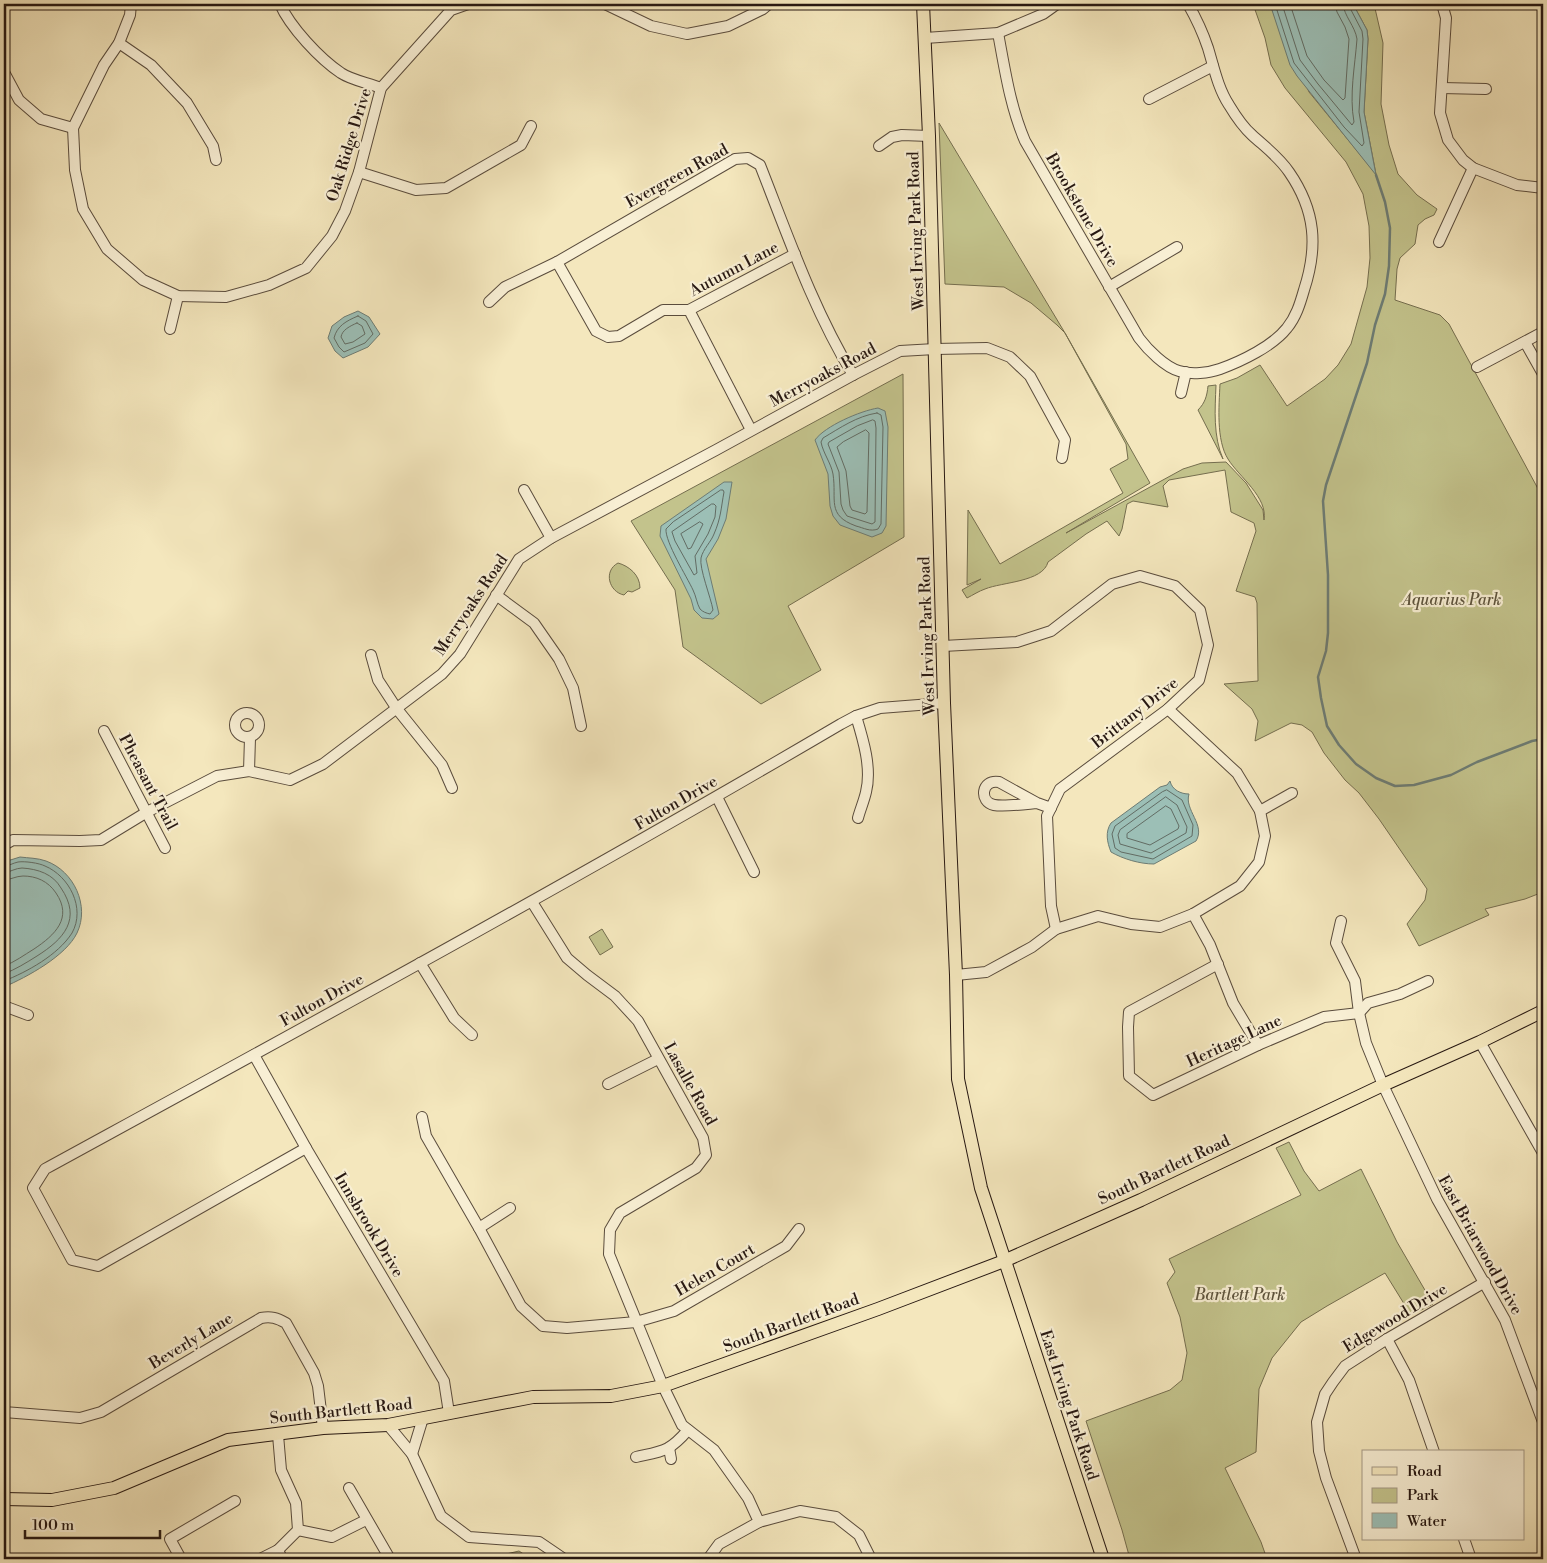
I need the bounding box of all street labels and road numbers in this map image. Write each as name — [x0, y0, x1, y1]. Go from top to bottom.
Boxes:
street label: Oak Ridge Drive — [322, 86, 376, 204]
street label: Evergreen Road — [622, 139, 732, 213]
street label: Brookstone Drive — [1041, 149, 1123, 271]
street label: West Irving Park Road — [903, 151, 929, 312]
street label: Autumn Lane — [685, 237, 782, 301]
street label: Merryoaks Road — [766, 338, 880, 412]
street label: Merryoaks Road — [430, 551, 512, 659]
street label: West Irving Park Road — [914, 556, 940, 717]
street label: Brittany Drive — [1087, 673, 1182, 754]
street label: Pheasant Trail — [114, 731, 182, 834]
street label: Fulton Drive — [631, 771, 721, 835]
street label: Fulton Drive — [277, 969, 367, 1031]
street label: Heritage Lane — [1183, 1010, 1285, 1072]
street label: Lasalle Road — [659, 1039, 721, 1129]
street label: South Bartlett Road — [1095, 1131, 1233, 1209]
street label: Innsbrook Drive — [330, 1169, 408, 1281]
street label: East Briarwood Drive — [1433, 1172, 1527, 1318]
street label: Helen Court — [672, 1239, 759, 1301]
street label: Edgewood Drive — [1339, 1279, 1451, 1357]
street label: South Bartlett Road — [720, 1289, 862, 1357]
street label: Beverly Lane — [145, 1308, 236, 1374]
street label: East Irving Park Road — [1035, 1327, 1103, 1483]
street label: South Bartlett Road — [269, 1394, 413, 1428]

